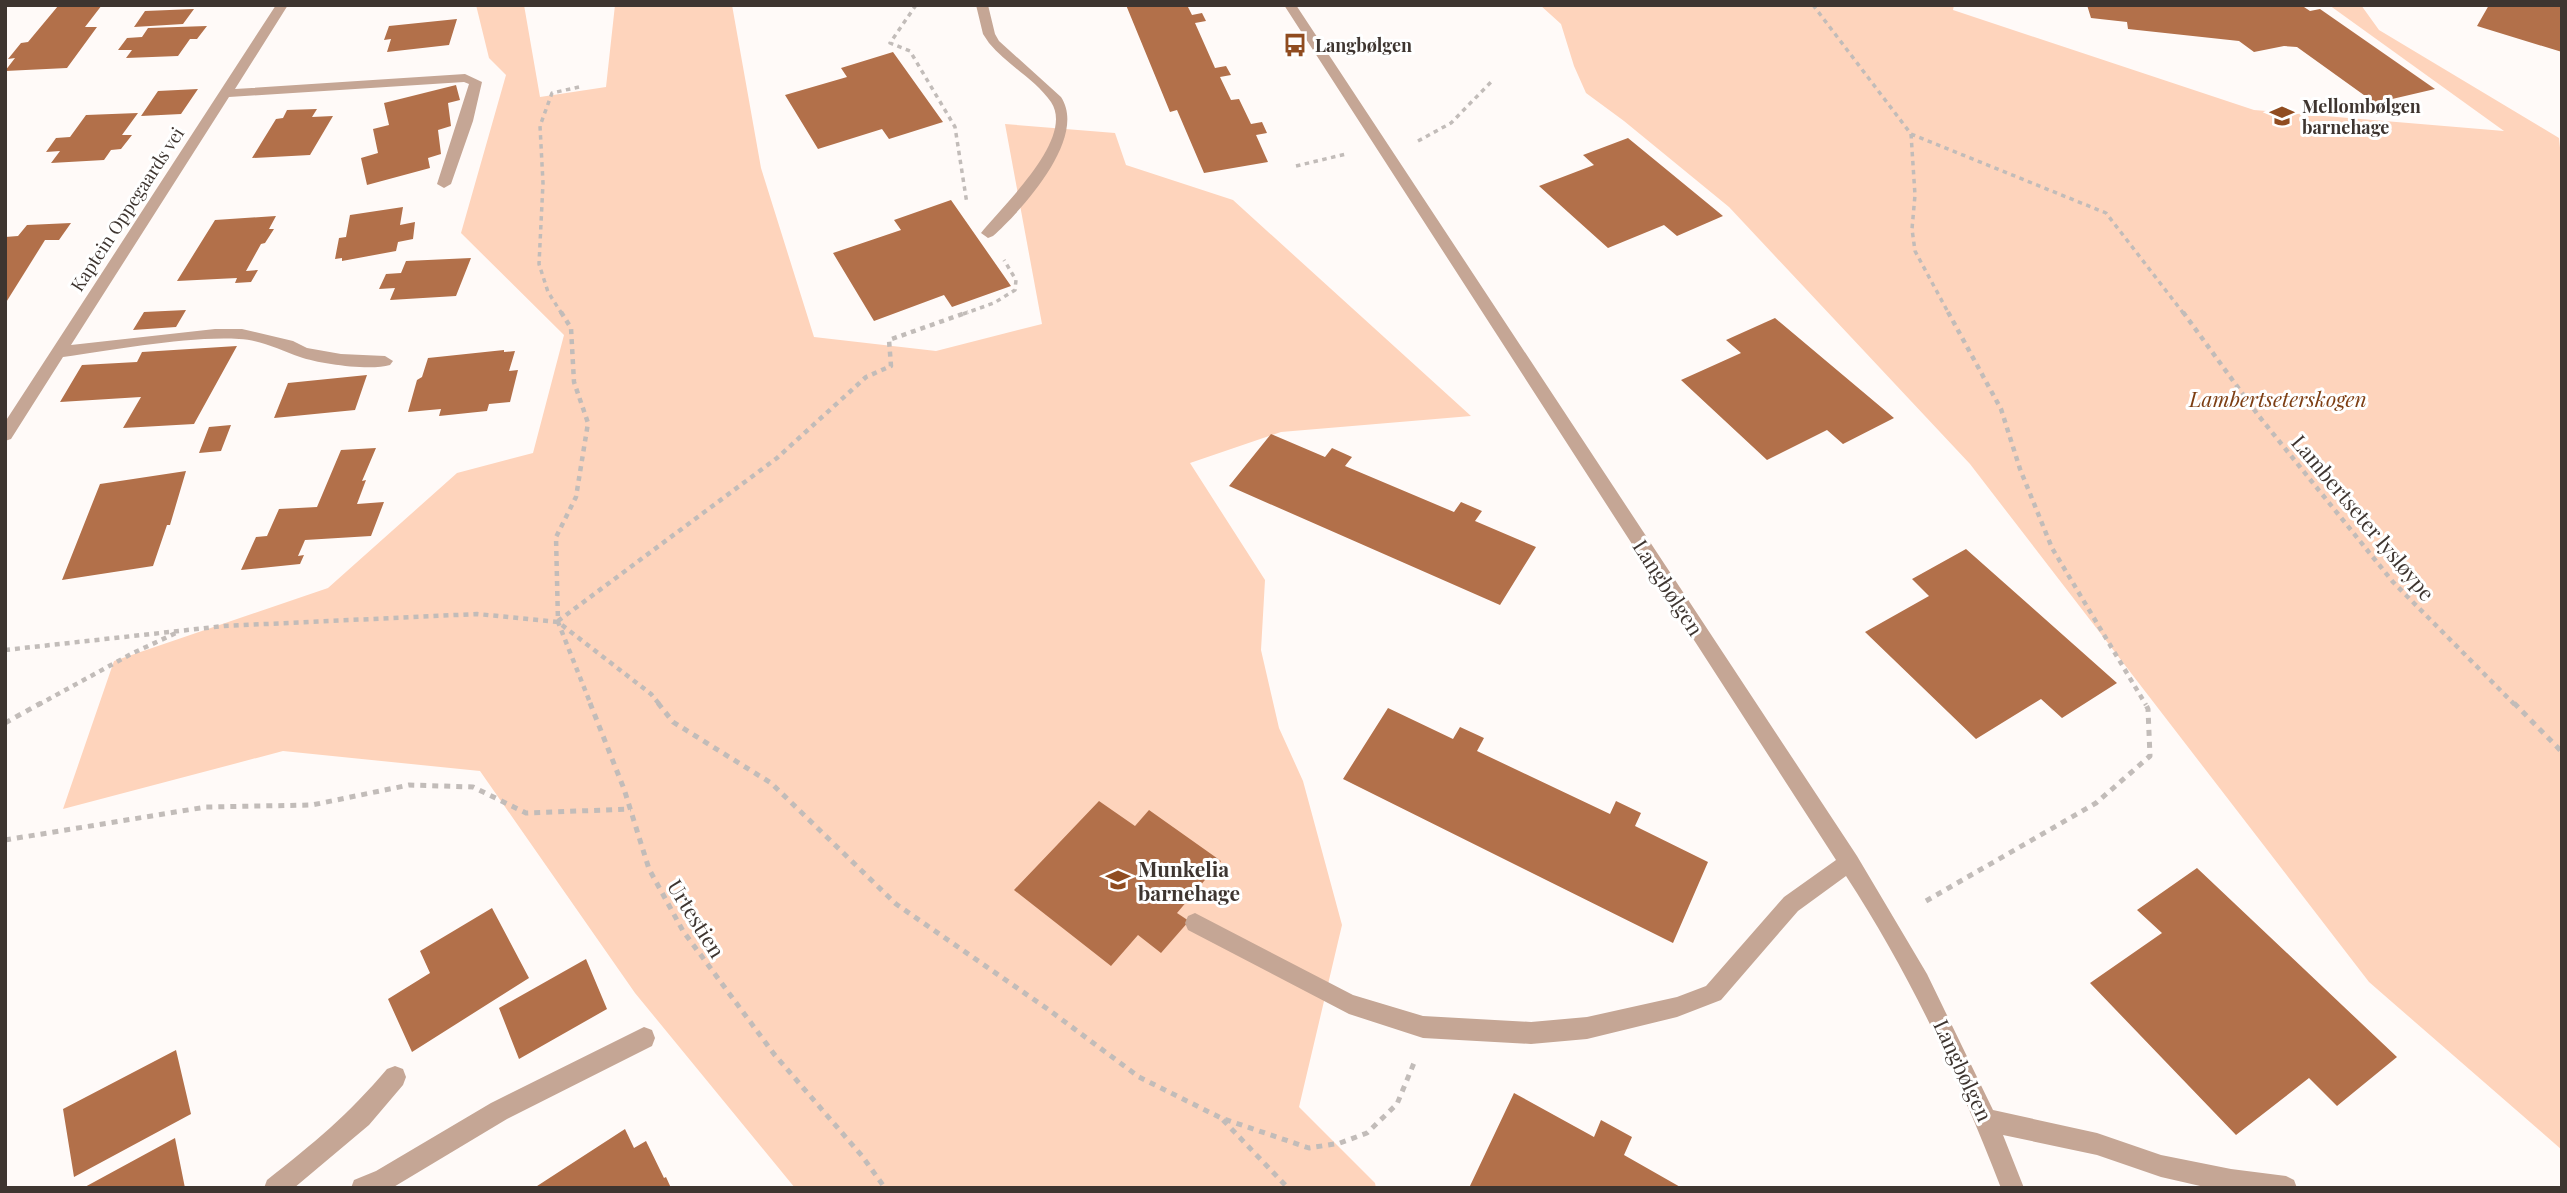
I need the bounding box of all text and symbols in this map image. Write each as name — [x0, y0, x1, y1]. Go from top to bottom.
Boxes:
bus stop icon: Langbølgen — [1281, 31, 1309, 59]
place label: Langbølgen — [1315, 33, 1412, 57]
place label: Mellombølgen barnehage — [2302, 94, 2421, 139]
school or university icon: Mellombølgen barnehage — [2268, 102, 2296, 130]
street label: Kaptein Oppegaards vei — [65, 122, 189, 296]
park label: Lambertseterskogen — [2188, 384, 2367, 412]
street label: Lambertseter lysløype — [2286, 428, 2442, 606]
street label: Langbølgen — [1627, 534, 1711, 641]
place label: Munkelia barnehage — [1138, 854, 1240, 906]
school or university icon: Munkelia barnehage — [1104, 866, 1132, 894]
street label: Urtestien — [662, 873, 732, 963]
street label: Langbølgen — [1928, 1015, 2000, 1126]

